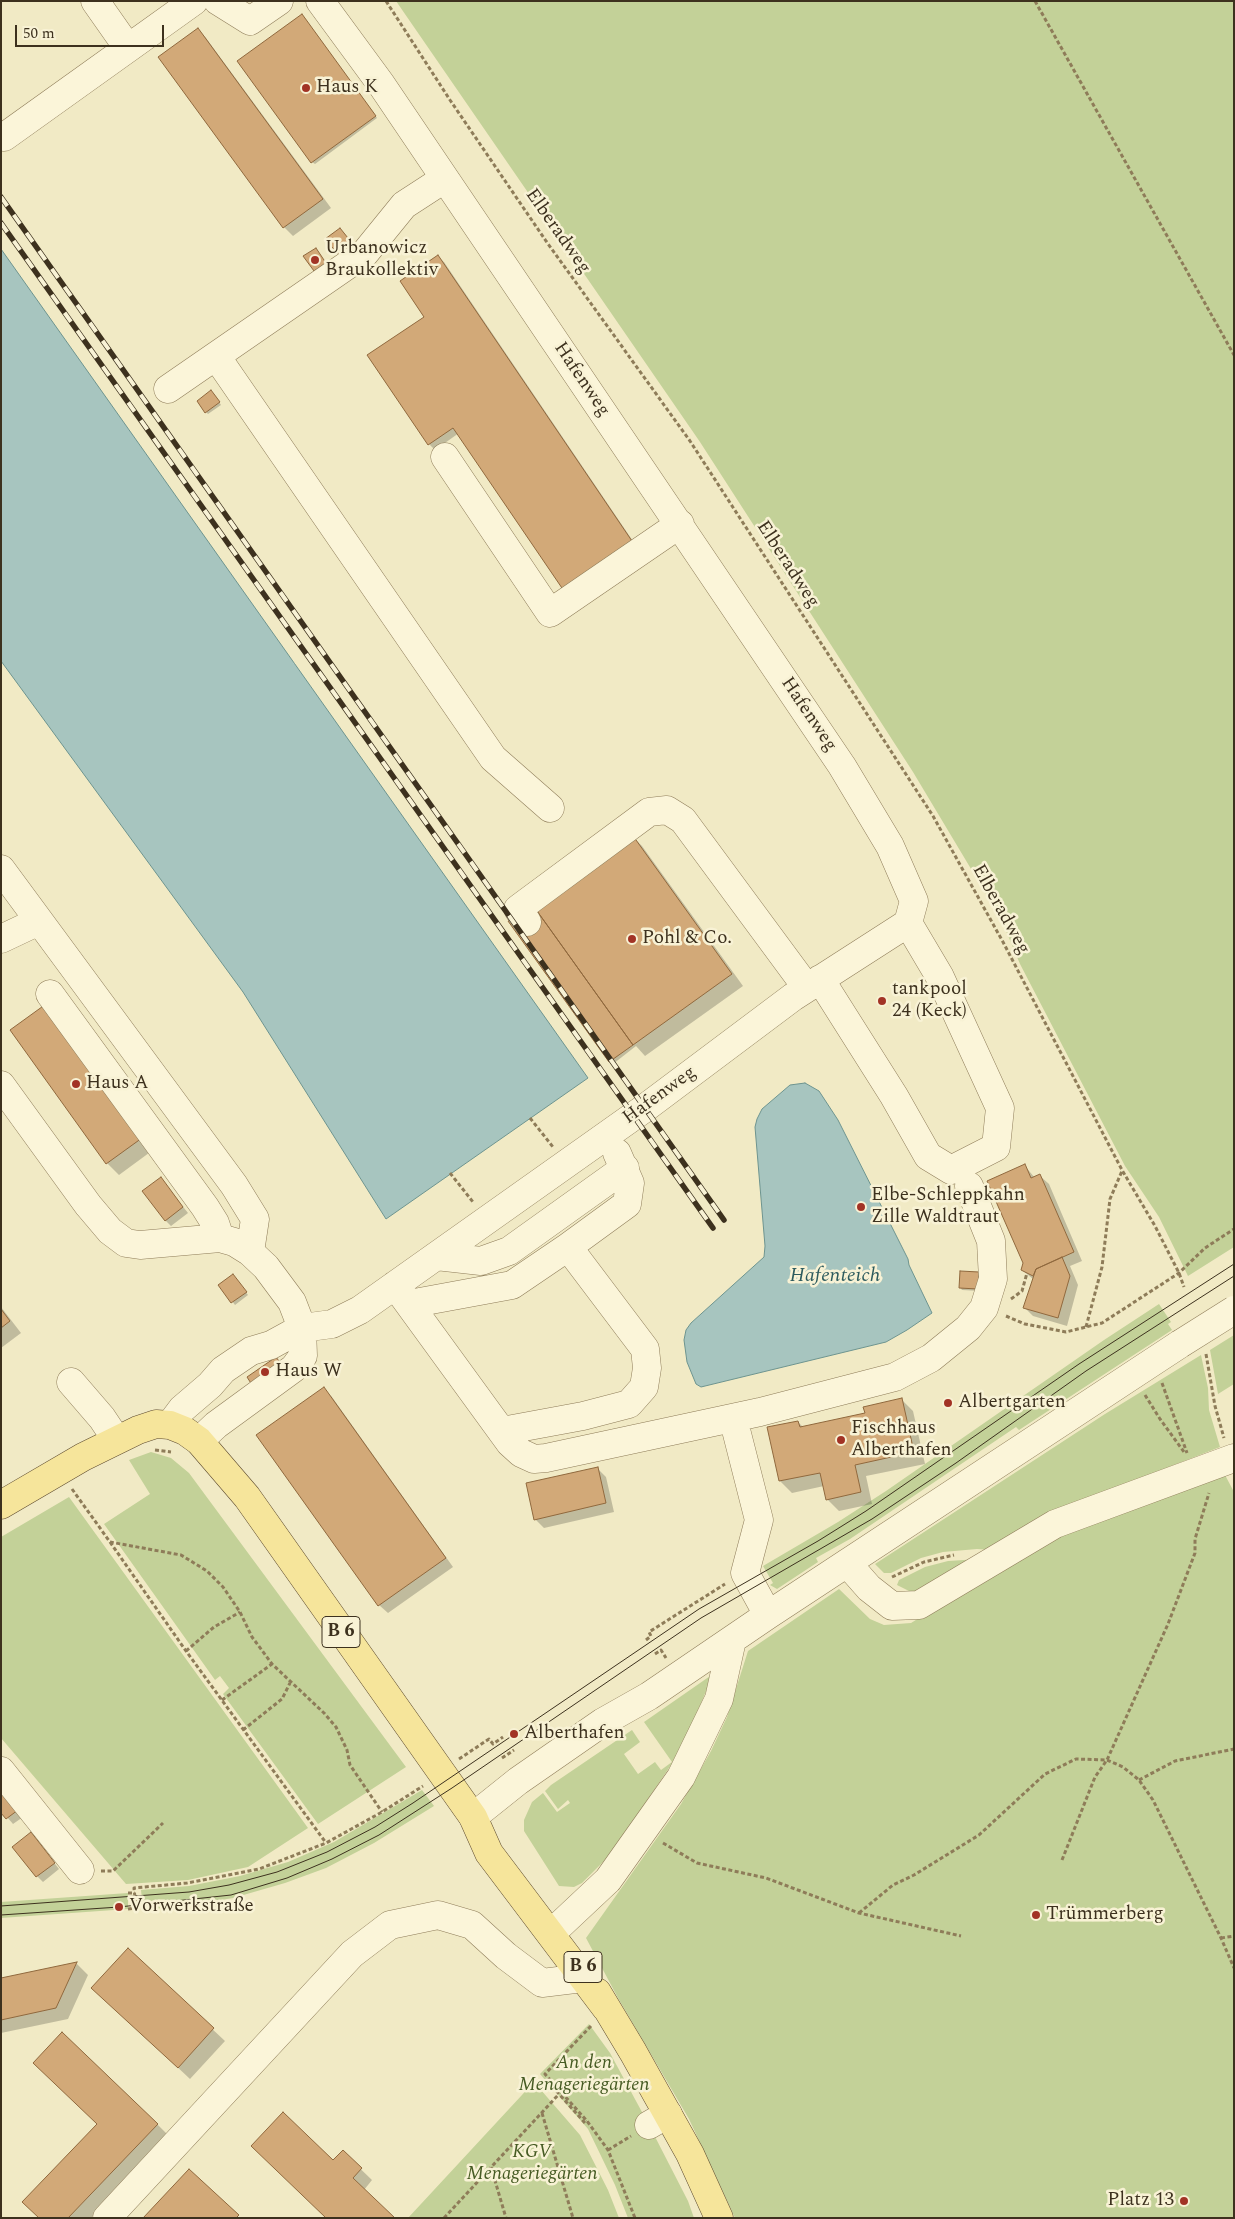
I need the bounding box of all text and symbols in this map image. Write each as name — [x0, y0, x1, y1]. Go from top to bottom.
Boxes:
scale bar — [18, 15, 166, 47]
text: 50 m — [23, 22, 55, 45]
place label: Haus K — [316, 77, 378, 99]
marker: Haus K — [300, 82, 312, 94]
street label: Elberadweg — [519, 185, 595, 279]
place label: Urbanowicz Braukollektiv — [325, 238, 438, 282]
marker: Urbanowicz Braukollektiv — [309, 254, 321, 266]
street label: Hafenweg — [548, 338, 614, 422]
street label: Elberadweg — [750, 517, 824, 613]
street label: Hafenweg — [775, 673, 841, 757]
street label: Elberadweg — [966, 861, 1034, 959]
place label: Pohl & Co. — [642, 928, 732, 950]
marker: Pohl & Co. — [626, 933, 638, 945]
place label: tankpool 24 (Keck) — [892, 979, 967, 1023]
marker: tankpool 24 (Keck) — [876, 995, 888, 1007]
street label: Hafenweg — [619, 1062, 701, 1130]
place label: Haus A — [86, 1073, 149, 1095]
marker: Haus A — [70, 1078, 82, 1090]
place label: Elbe-Schleppkahn Zille Waldtraut — [871, 1185, 1025, 1229]
marker: Elbe-Schleppkahn Zille Waldtraut — [855, 1201, 867, 1213]
water label: Hafenteich — [790, 1265, 880, 1289]
place label: Haus W — [275, 1361, 342, 1383]
marker: Haus W — [259, 1366, 271, 1378]
place label: Albertgarten — [958, 1392, 1066, 1414]
marker: Albertgarten — [942, 1397, 954, 1409]
place label: Fischhaus Alberthafen — [851, 1418, 952, 1462]
marker: Fischhaus Alberthafen — [835, 1434, 847, 1446]
road number: B 6 — [322, 1616, 360, 1648]
place label: Alberthafen — [524, 1723, 625, 1745]
marker: Alberthafen — [508, 1728, 520, 1740]
place label: Vorwerkstraße — [129, 1896, 254, 1918]
marker: Vorwerkstraße — [113, 1901, 125, 1913]
place label: Trümmerberg — [1046, 1904, 1164, 1926]
marker: Trümmerberg — [1030, 1909, 1042, 1921]
road number: B 6 — [564, 1951, 602, 1982]
park label: An den Menageriegärten — [518, 2053, 650, 2097]
park label: KGV Menageriegärten — [466, 2142, 598, 2186]
place label: Platz 13 — [1107, 2190, 1174, 2212]
marker: Platz 13 — [1178, 2195, 1190, 2207]

